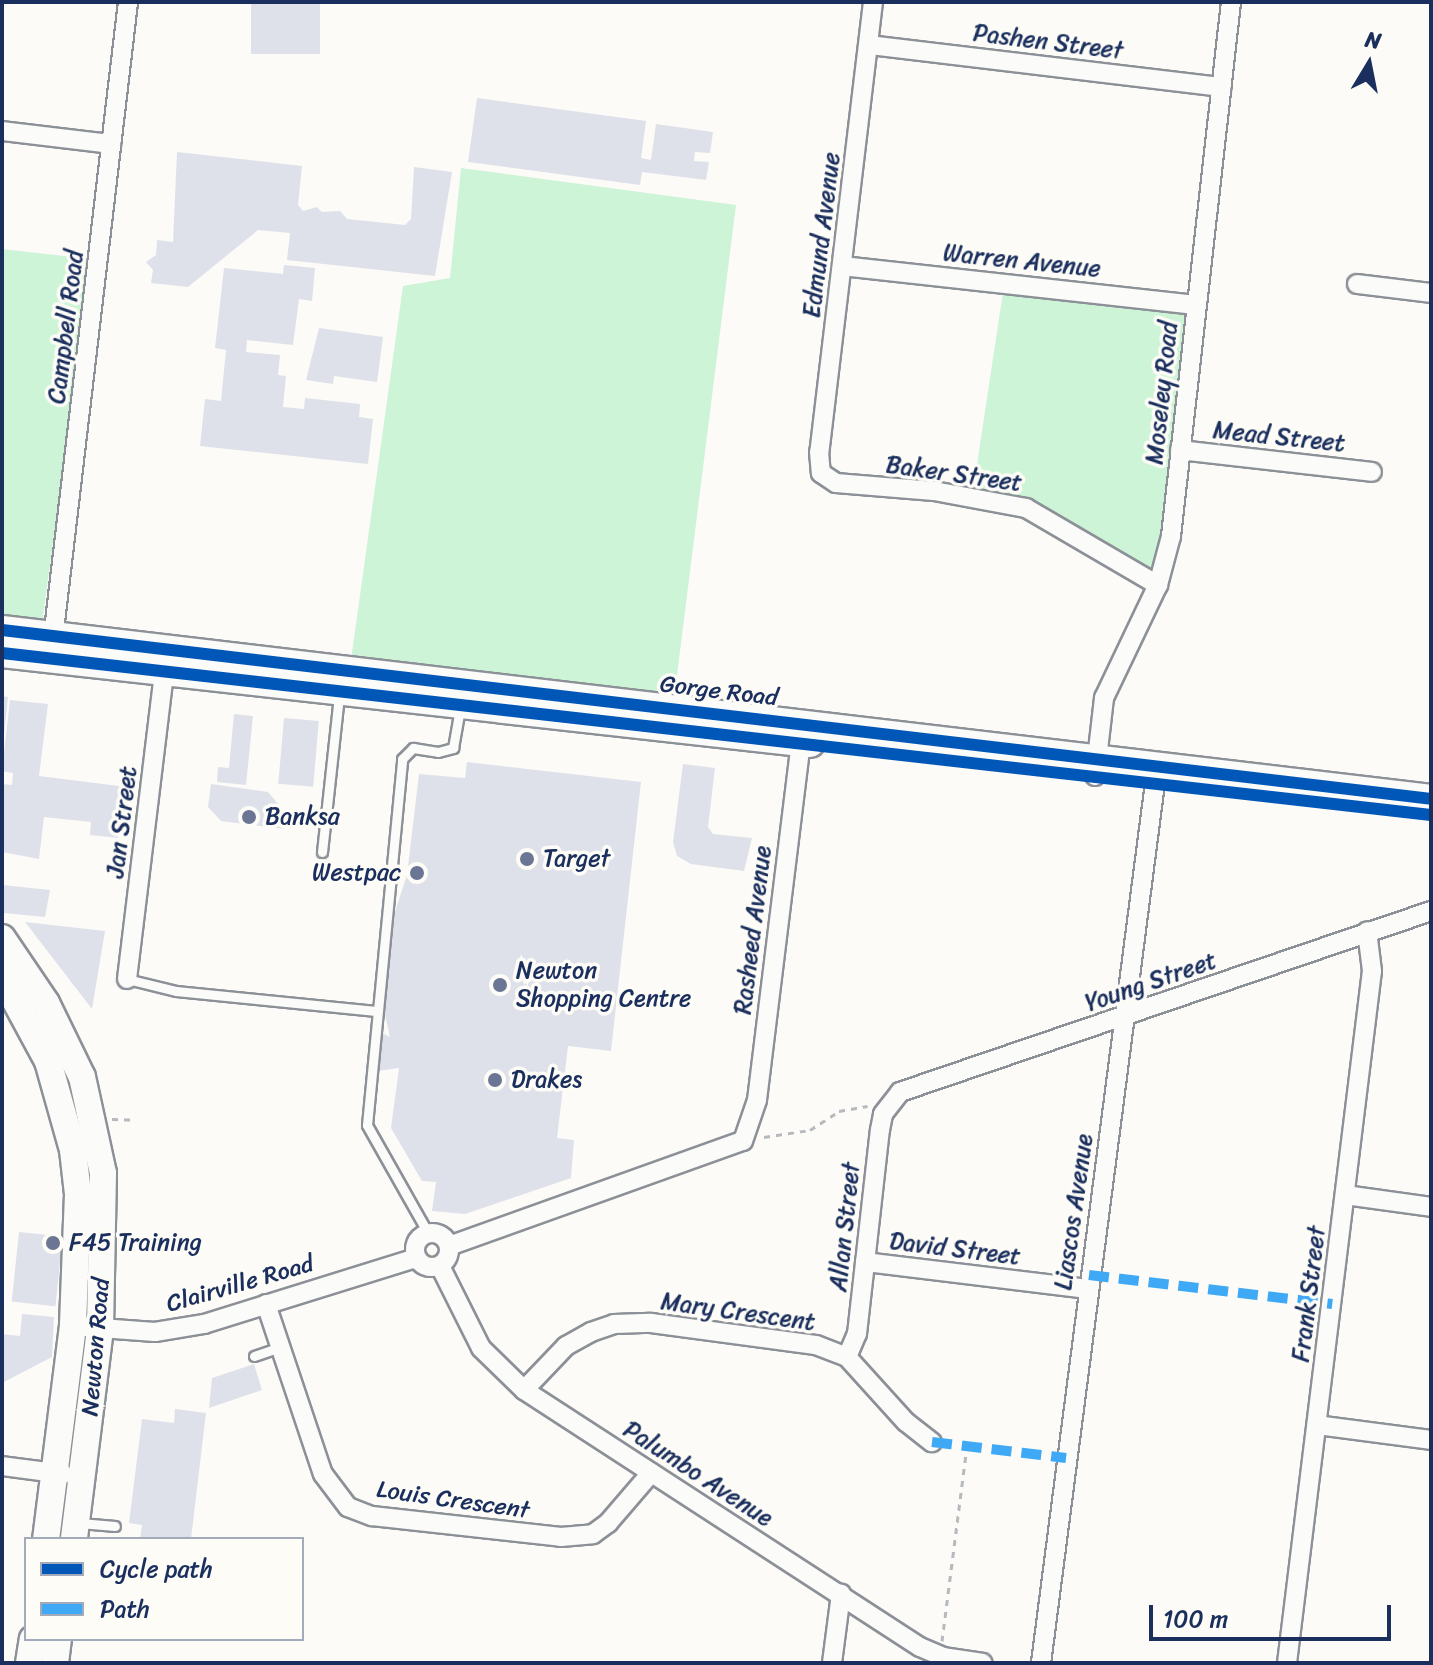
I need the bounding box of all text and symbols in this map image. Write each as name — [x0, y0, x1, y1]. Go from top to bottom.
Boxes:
street label: Pashen Street — [971, 18, 1125, 66]
text: N — [1362, 19, 1384, 60]
north arrow — [1329, 24, 1409, 104]
street label: Edmund Avenue — [798, 151, 846, 319]
street label: Warren Avenue — [942, 238, 1102, 284]
street label: Campbell Road — [42, 248, 90, 406]
street label: Moseley Road — [1140, 320, 1184, 466]
street label: Mead Street — [1212, 416, 1346, 458]
street label: Baker Street — [884, 450, 1024, 498]
street label: Gorge Road — [658, 669, 780, 713]
street label: Jan Street — [101, 765, 143, 879]
place label: Banksa — [265, 803, 340, 831]
marker: Banksa — [240, 808, 258, 826]
street label: Rasheed Avenue — [728, 844, 778, 1016]
place label: Target — [543, 845, 610, 873]
marker: Target — [518, 850, 536, 868]
place label: Westpac — [312, 859, 401, 887]
marker: Westpac — [408, 864, 426, 882]
street label: Young Street — [1082, 946, 1220, 1018]
place label: Newton Shopping Centre — [516, 957, 692, 1013]
marker: Newton Shopping Centre — [491, 976, 509, 994]
place label: Drakes — [511, 1066, 582, 1094]
marker: Drakes — [486, 1071, 504, 1089]
street label: Liascos Avenue — [1049, 1132, 1099, 1292]
street label: Allan Street — [824, 1161, 866, 1293]
street label: Frank Street — [1286, 1224, 1332, 1364]
street label: David Street — [887, 1227, 1023, 1271]
place label: F45 Training — [69, 1229, 202, 1257]
marker: F45 Training — [44, 1234, 62, 1252]
street label: Clairville Road — [163, 1249, 317, 1319]
street label: Newton Road — [76, 1277, 116, 1417]
street label: Mary Crescent — [659, 1287, 817, 1337]
street label: Palumbo Avenue — [618, 1415, 778, 1533]
street label: Louis Crescent — [374, 1475, 532, 1525]
legend — [24, 1537, 304, 1641]
text: Cycle path — [100, 1548, 213, 1590]
text: Path — [100, 1588, 150, 1630]
scale bar — [1153, 1589, 1395, 1639]
text: 100 m — [1163, 1598, 1228, 1640]

